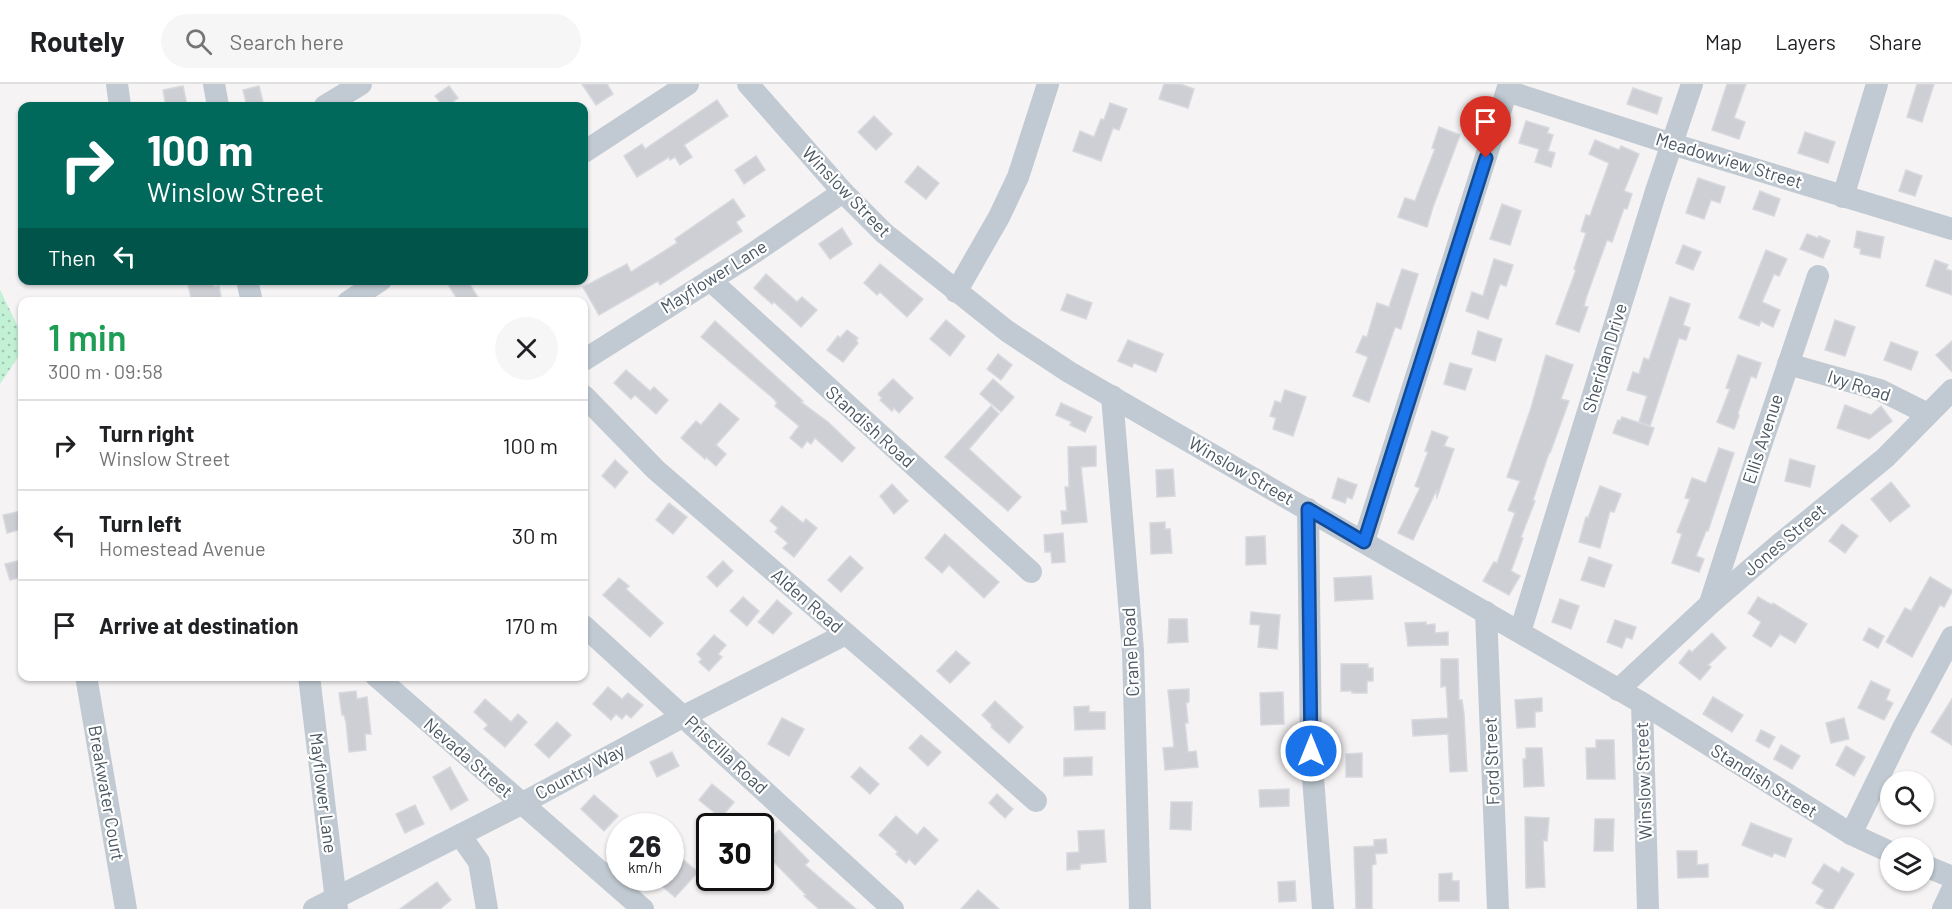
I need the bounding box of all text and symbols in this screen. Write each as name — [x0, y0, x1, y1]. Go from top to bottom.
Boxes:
search box — [161, 14, 581, 68]
text: Routely — [30, 24, 125, 58]
icon: search — [182, 25, 215, 58]
text: Search here — [230, 28, 344, 54]
text: Map — [1705, 29, 1742, 54]
text: Layers — [1775, 29, 1836, 54]
text: Share — [1869, 29, 1922, 54]
pin — [1460, 96, 1511, 158]
icon: arrive — [1469, 105, 1502, 138]
text: 100 m — [147, 124, 253, 174]
icon: right — [48, 126, 126, 204]
street label: Meadowview Street — [1653, 127, 1805, 193]
street label: Winslow Street — [798, 141, 896, 241]
text: Winslow Street — [147, 175, 324, 207]
street label: Mayflower Lane — [656, 235, 771, 318]
icon: left — [108, 240, 141, 273]
text: Then — [48, 244, 96, 270]
street label: Sheridan Drive — [1577, 300, 1631, 415]
text: 1 min — [48, 315, 127, 358]
button: close — [495, 317, 558, 380]
text: 300 m · 09:58 — [48, 359, 163, 383]
street label: Ivy Road — [1825, 365, 1894, 406]
street label: Standish Road — [822, 381, 920, 472]
street label: Ellis Avenue — [1737, 391, 1787, 486]
text: Turn right — [99, 420, 194, 446]
icon: right — [48, 429, 81, 462]
street label: Winslow Street — [1185, 431, 1298, 509]
text: 100 m — [503, 432, 558, 458]
text: Winslow Street — [99, 446, 230, 470]
street label: Jones Street — [1739, 498, 1830, 580]
text: Turn left — [99, 510, 182, 536]
icon: left — [48, 519, 81, 552]
text: 30 m — [512, 522, 558, 548]
text: Homestead Avenue — [99, 536, 266, 560]
street label: Alden Road — [767, 563, 848, 637]
street label: Crane Road — [1117, 607, 1143, 697]
icon: arrive — [48, 609, 81, 642]
text: Arrive at destination — [99, 612, 298, 638]
text: 170 m — [505, 612, 558, 638]
street label: Priscilla Road — [681, 710, 773, 798]
street label: Nevada Street — [420, 713, 518, 802]
street label: Ford Street — [1478, 717, 1504, 806]
position arrow — [1279, 719, 1343, 783]
street label: Winslow Street — [1630, 722, 1656, 840]
street label: Breakwater Court — [84, 723, 130, 862]
street label: Mayflower Lane — [306, 731, 342, 854]
street label: Country Way — [531, 738, 628, 804]
street label: Standish Street — [1707, 739, 1822, 822]
map controls — [1880, 771, 1934, 891]
button: search — [1880, 771, 1934, 825]
speed limit sign: 30 — [696, 813, 774, 891]
text: 26 — [629, 827, 661, 863]
button: layers — [1880, 837, 1934, 891]
text: km/h — [628, 858, 662, 876]

